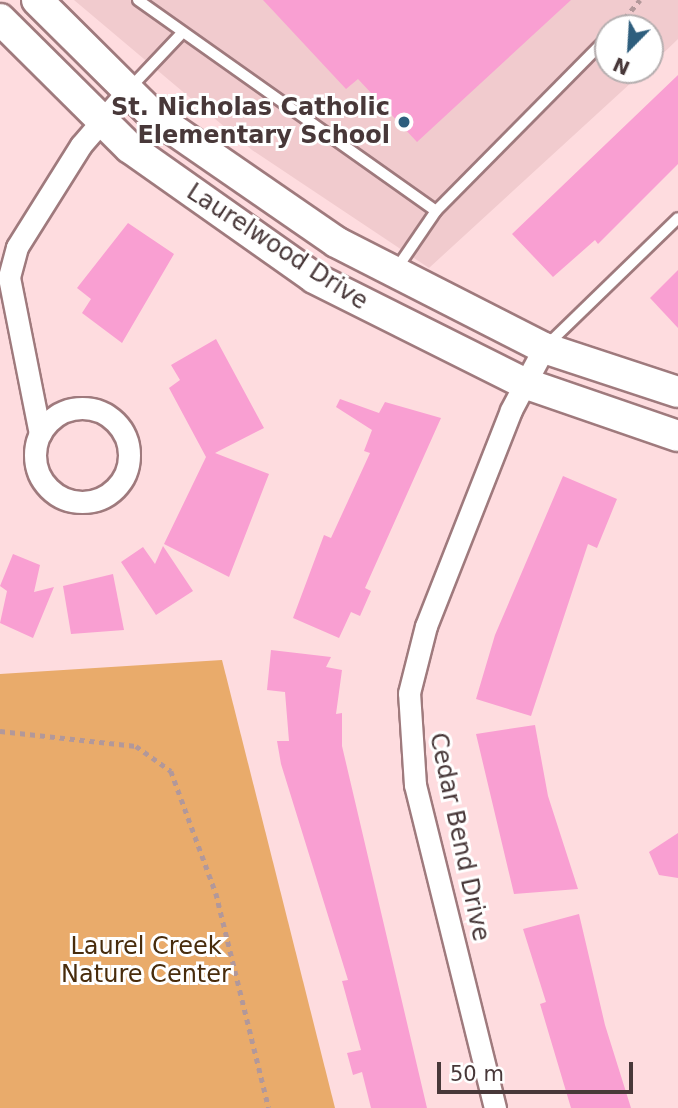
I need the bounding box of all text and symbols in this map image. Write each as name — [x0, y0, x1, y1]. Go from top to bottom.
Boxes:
north arrow — [594, 14, 664, 84]
text: N — [610, 53, 633, 80]
place label: St. Nicholas Catholic Elementary School — [111, 94, 390, 150]
marker: St. Nicholas Catholic Elementary School — [396, 114, 412, 130]
street label: Laurelwood Drive — [181, 178, 373, 316]
street label: Cedar Bend Drive — [423, 730, 495, 944]
park label: Laurel Creek Nature Center — [61, 933, 231, 989]
scale bar — [440, 1048, 636, 1092]
text: 50 m — [450, 1062, 504, 1086]

